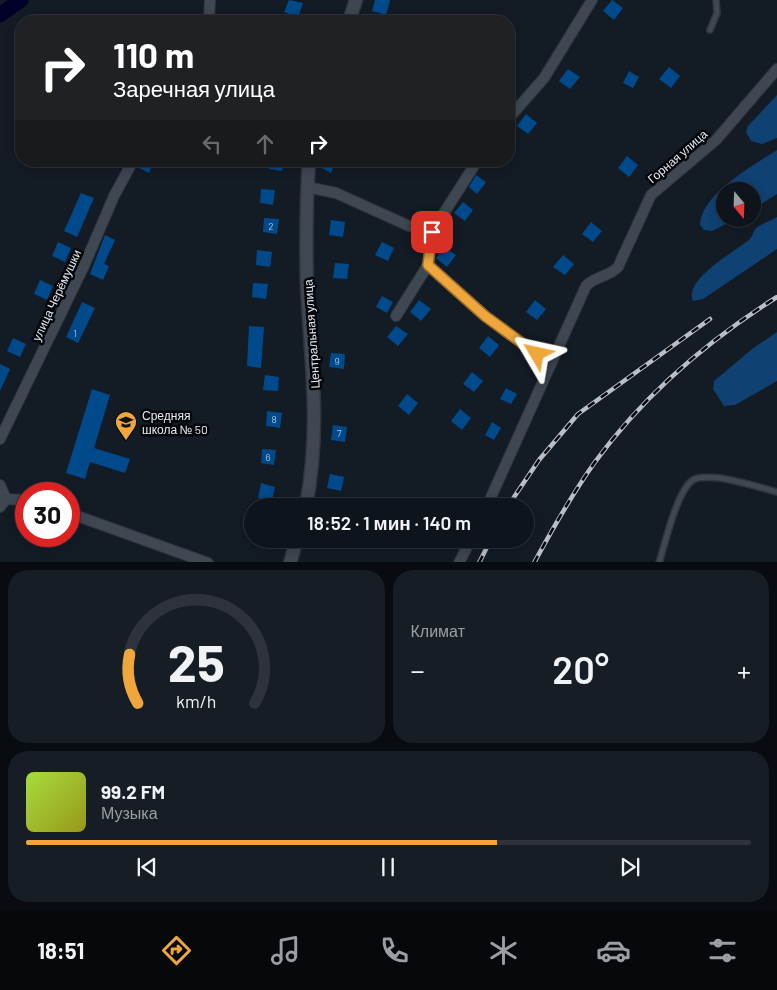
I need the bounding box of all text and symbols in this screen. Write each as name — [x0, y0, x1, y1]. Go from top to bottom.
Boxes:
text: 110 m — [113, 33, 194, 75]
icon: right — [30, 35, 95, 100]
text: Заречная улица — [113, 75, 275, 101]
street label: Горная улица — [644, 126, 711, 186]
icon: left — [198, 130, 226, 158]
icon: ahead — [251, 130, 279, 158]
icon: right — [304, 130, 332, 158]
north arrow — [716, 182, 761, 228]
map controls — [716, 182, 761, 227]
pin — [411, 211, 453, 253]
icon: arrive — [418, 218, 446, 246]
house number: 2 — [268, 220, 274, 232]
street label: улица Черёмушки — [29, 247, 84, 343]
street label: Центральная улица — [300, 279, 323, 389]
house number: 1 — [73, 327, 77, 339]
position arrow — [510, 327, 562, 379]
house number: 9 — [334, 355, 340, 367]
place label: Средняя школа № 50 — [142, 408, 208, 436]
school or university icon: Средняя школа № 50 — [114, 410, 138, 441]
house number: 8 — [271, 413, 277, 425]
house number: 7 — [337, 427, 342, 439]
house number: 6 — [265, 451, 271, 463]
speed limit sign: 30 — [15, 482, 80, 547]
text: 18:52 · 1 мин · 140 m — [307, 511, 471, 534]
text: Климат — [411, 621, 465, 640]
text: 25 — [168, 630, 225, 692]
text: 20° — [552, 646, 609, 692]
text: − — [411, 653, 425, 687]
text: + — [737, 653, 751, 687]
text: km/h — [176, 690, 216, 712]
text: 99.2 FM — [101, 780, 165, 803]
text: Музыка — [101, 803, 158, 822]
icon: previous — [133, 853, 161, 881]
icon: pause — [374, 853, 402, 881]
icon: next — [616, 853, 644, 881]
icon: directions — [159, 933, 194, 968]
icon: music — [268, 933, 303, 968]
icon: phone — [377, 933, 412, 968]
icon: climate — [486, 933, 521, 968]
icon: car — [596, 933, 631, 968]
icon: filters — [705, 933, 740, 968]
text: 18:51 — [37, 937, 84, 963]

